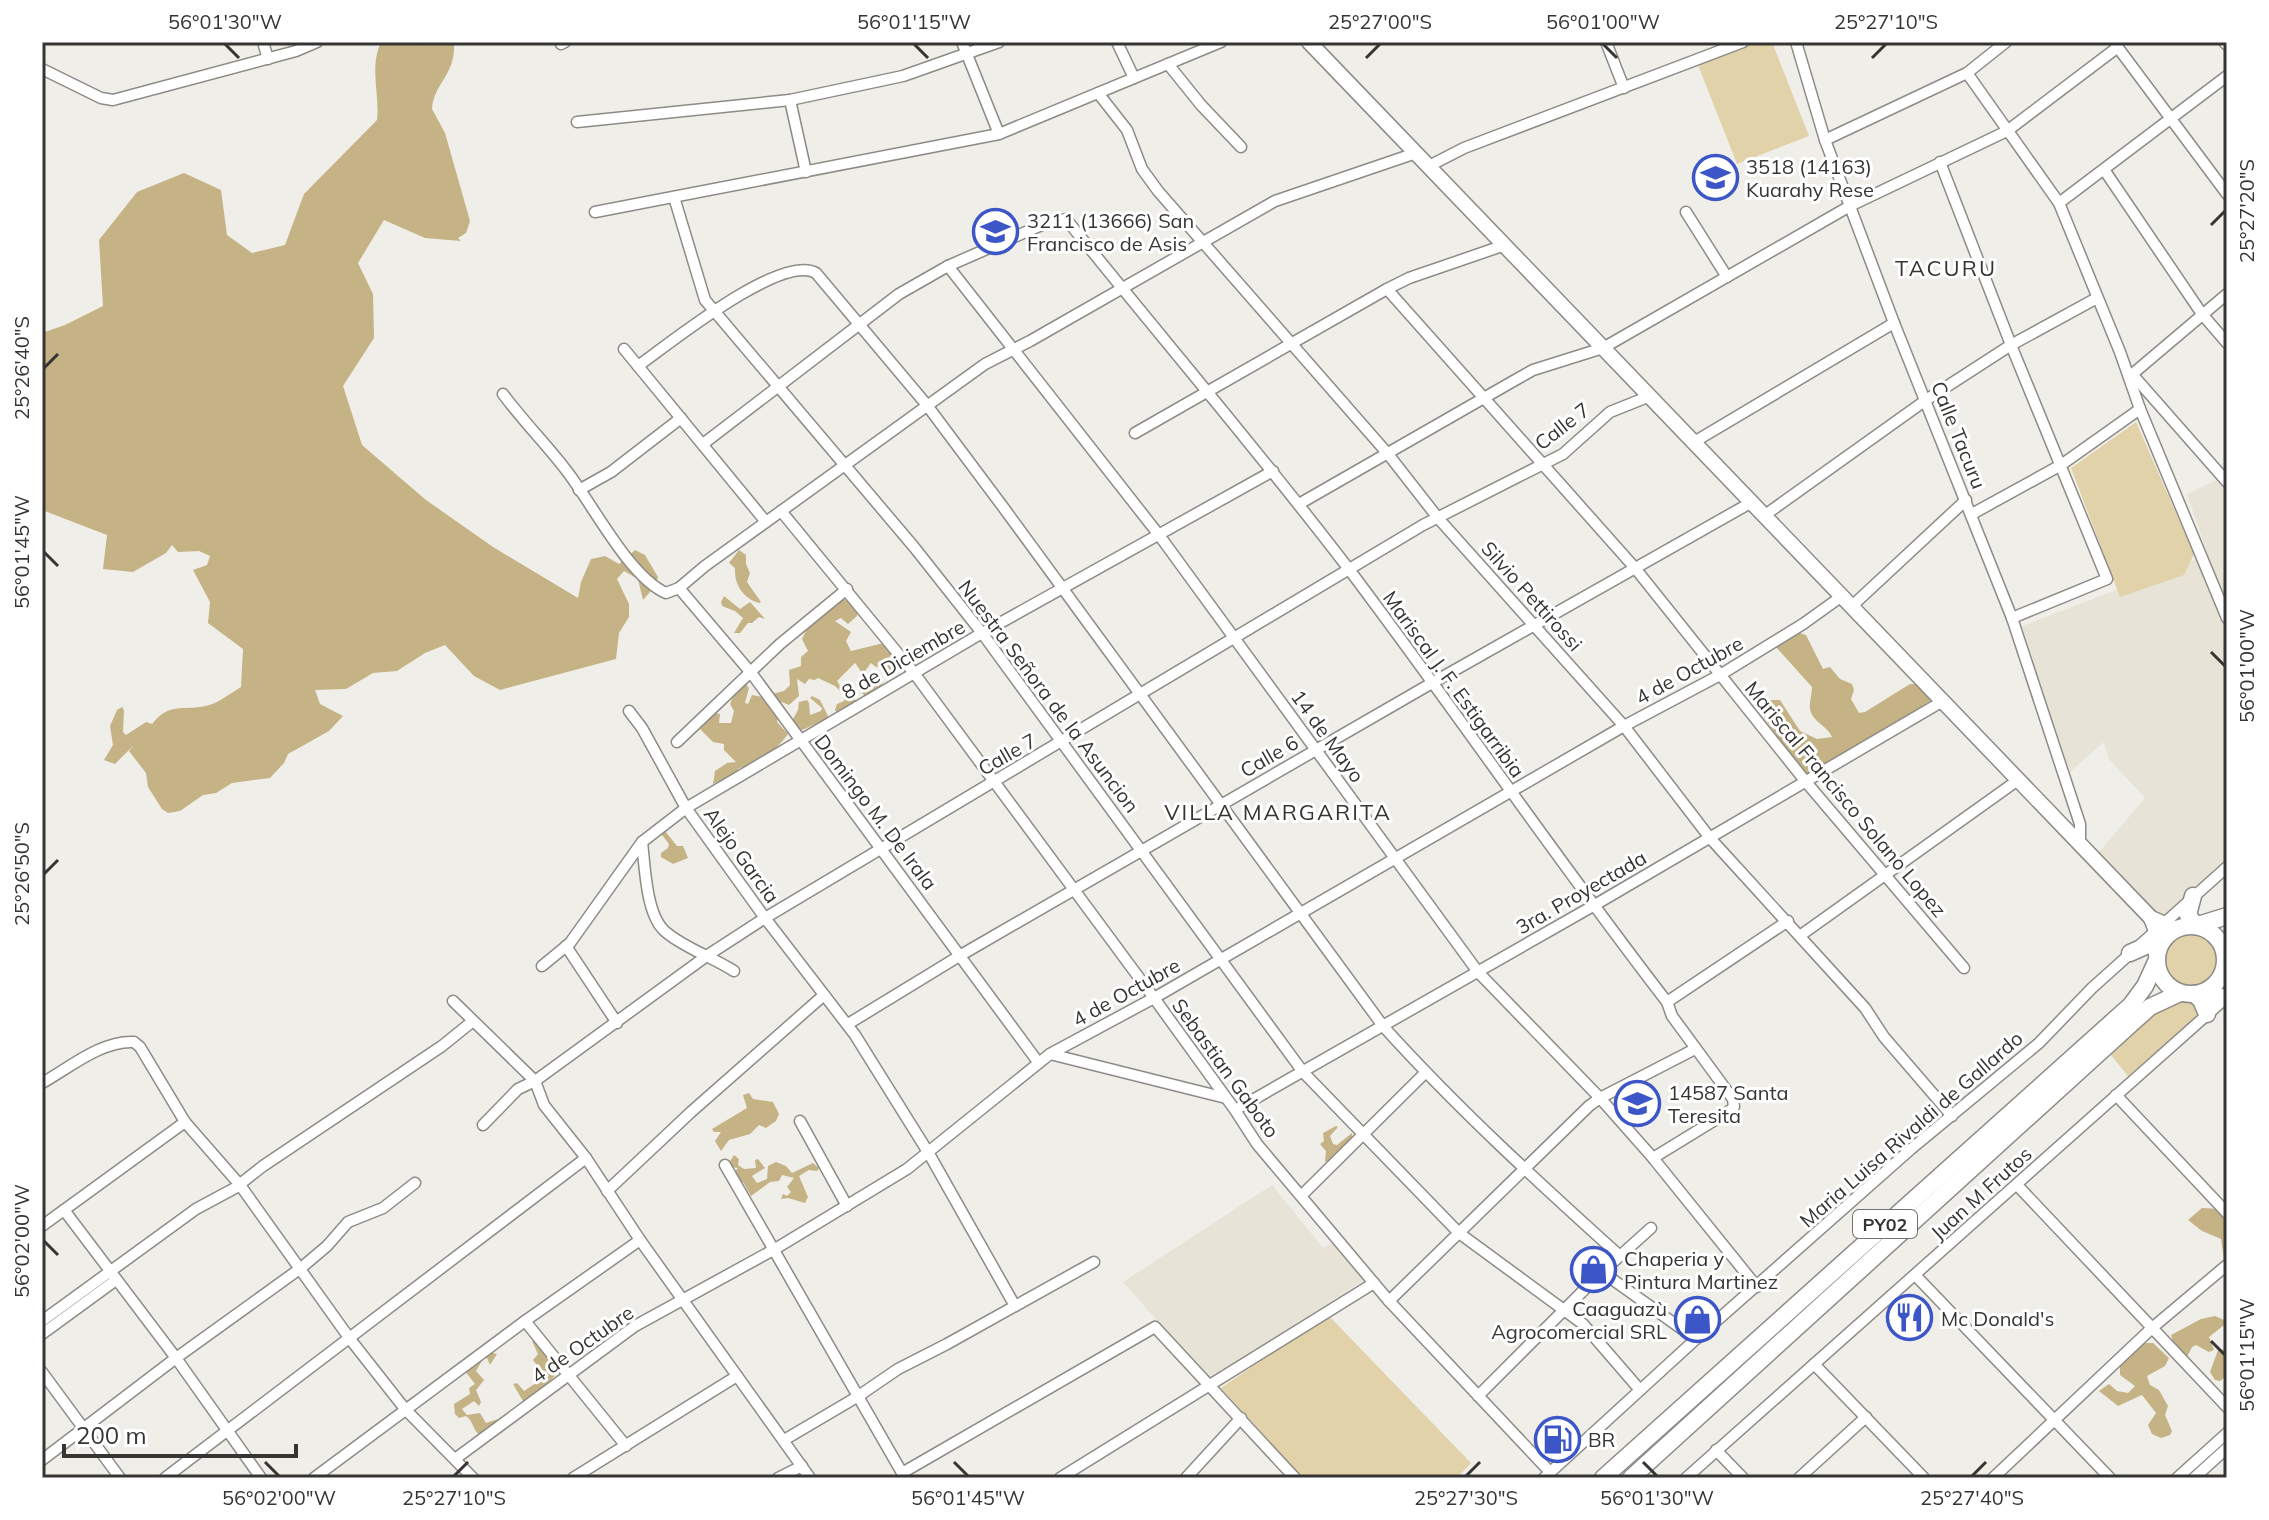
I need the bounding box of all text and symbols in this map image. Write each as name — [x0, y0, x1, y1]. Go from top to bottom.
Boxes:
text: 56°01'30"W — [168, 9, 282, 34]
text: 56°01'15"W — [857, 9, 971, 34]
text: 25°27'00"S — [1328, 9, 1432, 34]
text: 56°01'00"W — [1546, 9, 1660, 34]
text: 25°27'10"S — [1834, 9, 1938, 34]
school or university icon: 3518 (14163) Kuarahy Rese — [1691, 153, 1739, 201]
place label: 3518 (14163) Kuarahy Rese — [1746, 154, 1874, 202]
text: 25°27'20"S — [2234, 159, 2259, 263]
school or university icon: 3211 (13666) San Francisco de Asis — [972, 208, 1020, 256]
place label: 3211 (13666) San Francisco de Asis — [1027, 208, 1194, 256]
district label: TACURU — [1895, 254, 1997, 282]
text: 25°26'40"S — [9, 316, 34, 420]
street label: Calle Tacuru — [1926, 378, 1992, 492]
street label: Calle 7 — [1529, 397, 1595, 455]
text: 56°01'45"W — [9, 495, 34, 609]
street label: Silvio Pettirossi — [1476, 536, 1588, 656]
street label: Nuestra Señora de la Asuncion — [953, 575, 1145, 817]
street label: Mariscal J. F. Estigarribia — [1378, 586, 1530, 782]
text: 56°01'00"W — [2234, 609, 2259, 723]
street label: 8 de Diciembre — [837, 614, 969, 704]
street label: 4 de Octubre — [1631, 630, 1747, 710]
street label: Mariscal Francisco Solano Lopez — [1740, 676, 1952, 922]
street label: 14 de Mayo — [1286, 685, 1370, 787]
street label: Calle 7 — [973, 727, 1041, 781]
street label: Domingo M. De Irala — [809, 729, 943, 895]
street label: Calle 6 — [1235, 729, 1303, 783]
district label: VILLA MARGARITA — [1164, 798, 1392, 826]
street label: Alejo Garcia — [699, 802, 785, 908]
text: 25°26'50"S — [9, 822, 34, 926]
street label: 3ra. Proyectada — [1511, 845, 1651, 939]
street label: 4 de Octubre — [1068, 952, 1184, 1032]
street label: Sebastian Gaboto — [1167, 993, 1285, 1143]
street label: Maria Luisa Rivaldi de Gallardo — [1794, 1025, 2028, 1233]
school or university icon: 14587 Santa Teresita — [1613, 1079, 1661, 1127]
place label: 14587 Santa Teresita — [1668, 1080, 1788, 1128]
street label: Juan M Frutos — [1925, 1141, 2037, 1245]
text: 56°02'00"W — [9, 1184, 34, 1298]
road number: PY02 — [1853, 1210, 1917, 1238]
shop icon: Chaperia y Pintura Martinez — [1569, 1245, 1617, 1293]
place label: Chaperia y Pintura Martinez — [1624, 1246, 1778, 1294]
restaurant icon: Mc Donald's — [1886, 1294, 1934, 1342]
place label: Caaguazù Agrocomercial SRL — [1491, 1296, 1667, 1344]
shop icon: Caaguazù Agrocomercial SRL — [1674, 1296, 1722, 1344]
text: 56°01'15"W — [2234, 1298, 2259, 1412]
street label: 4 de Octubre — [526, 1300, 638, 1388]
place label: Mc Donald's — [1941, 1306, 2054, 1331]
scale bar — [64, 1408, 296, 1458]
fuel station icon: BR — [1533, 1415, 1581, 1463]
text: 200 m — [76, 1420, 147, 1450]
place label: BR — [1588, 1427, 1616, 1452]
text: 56°02'00"W — [222, 1485, 336, 1510]
text: 25°27'10"S — [402, 1485, 506, 1510]
text: 56°01'45"W — [911, 1485, 1025, 1510]
text: 25°27'30"S — [1414, 1485, 1518, 1510]
text: 56°01'30"W — [1600, 1485, 1714, 1510]
text: 25°27'40"S — [1920, 1485, 2024, 1510]

